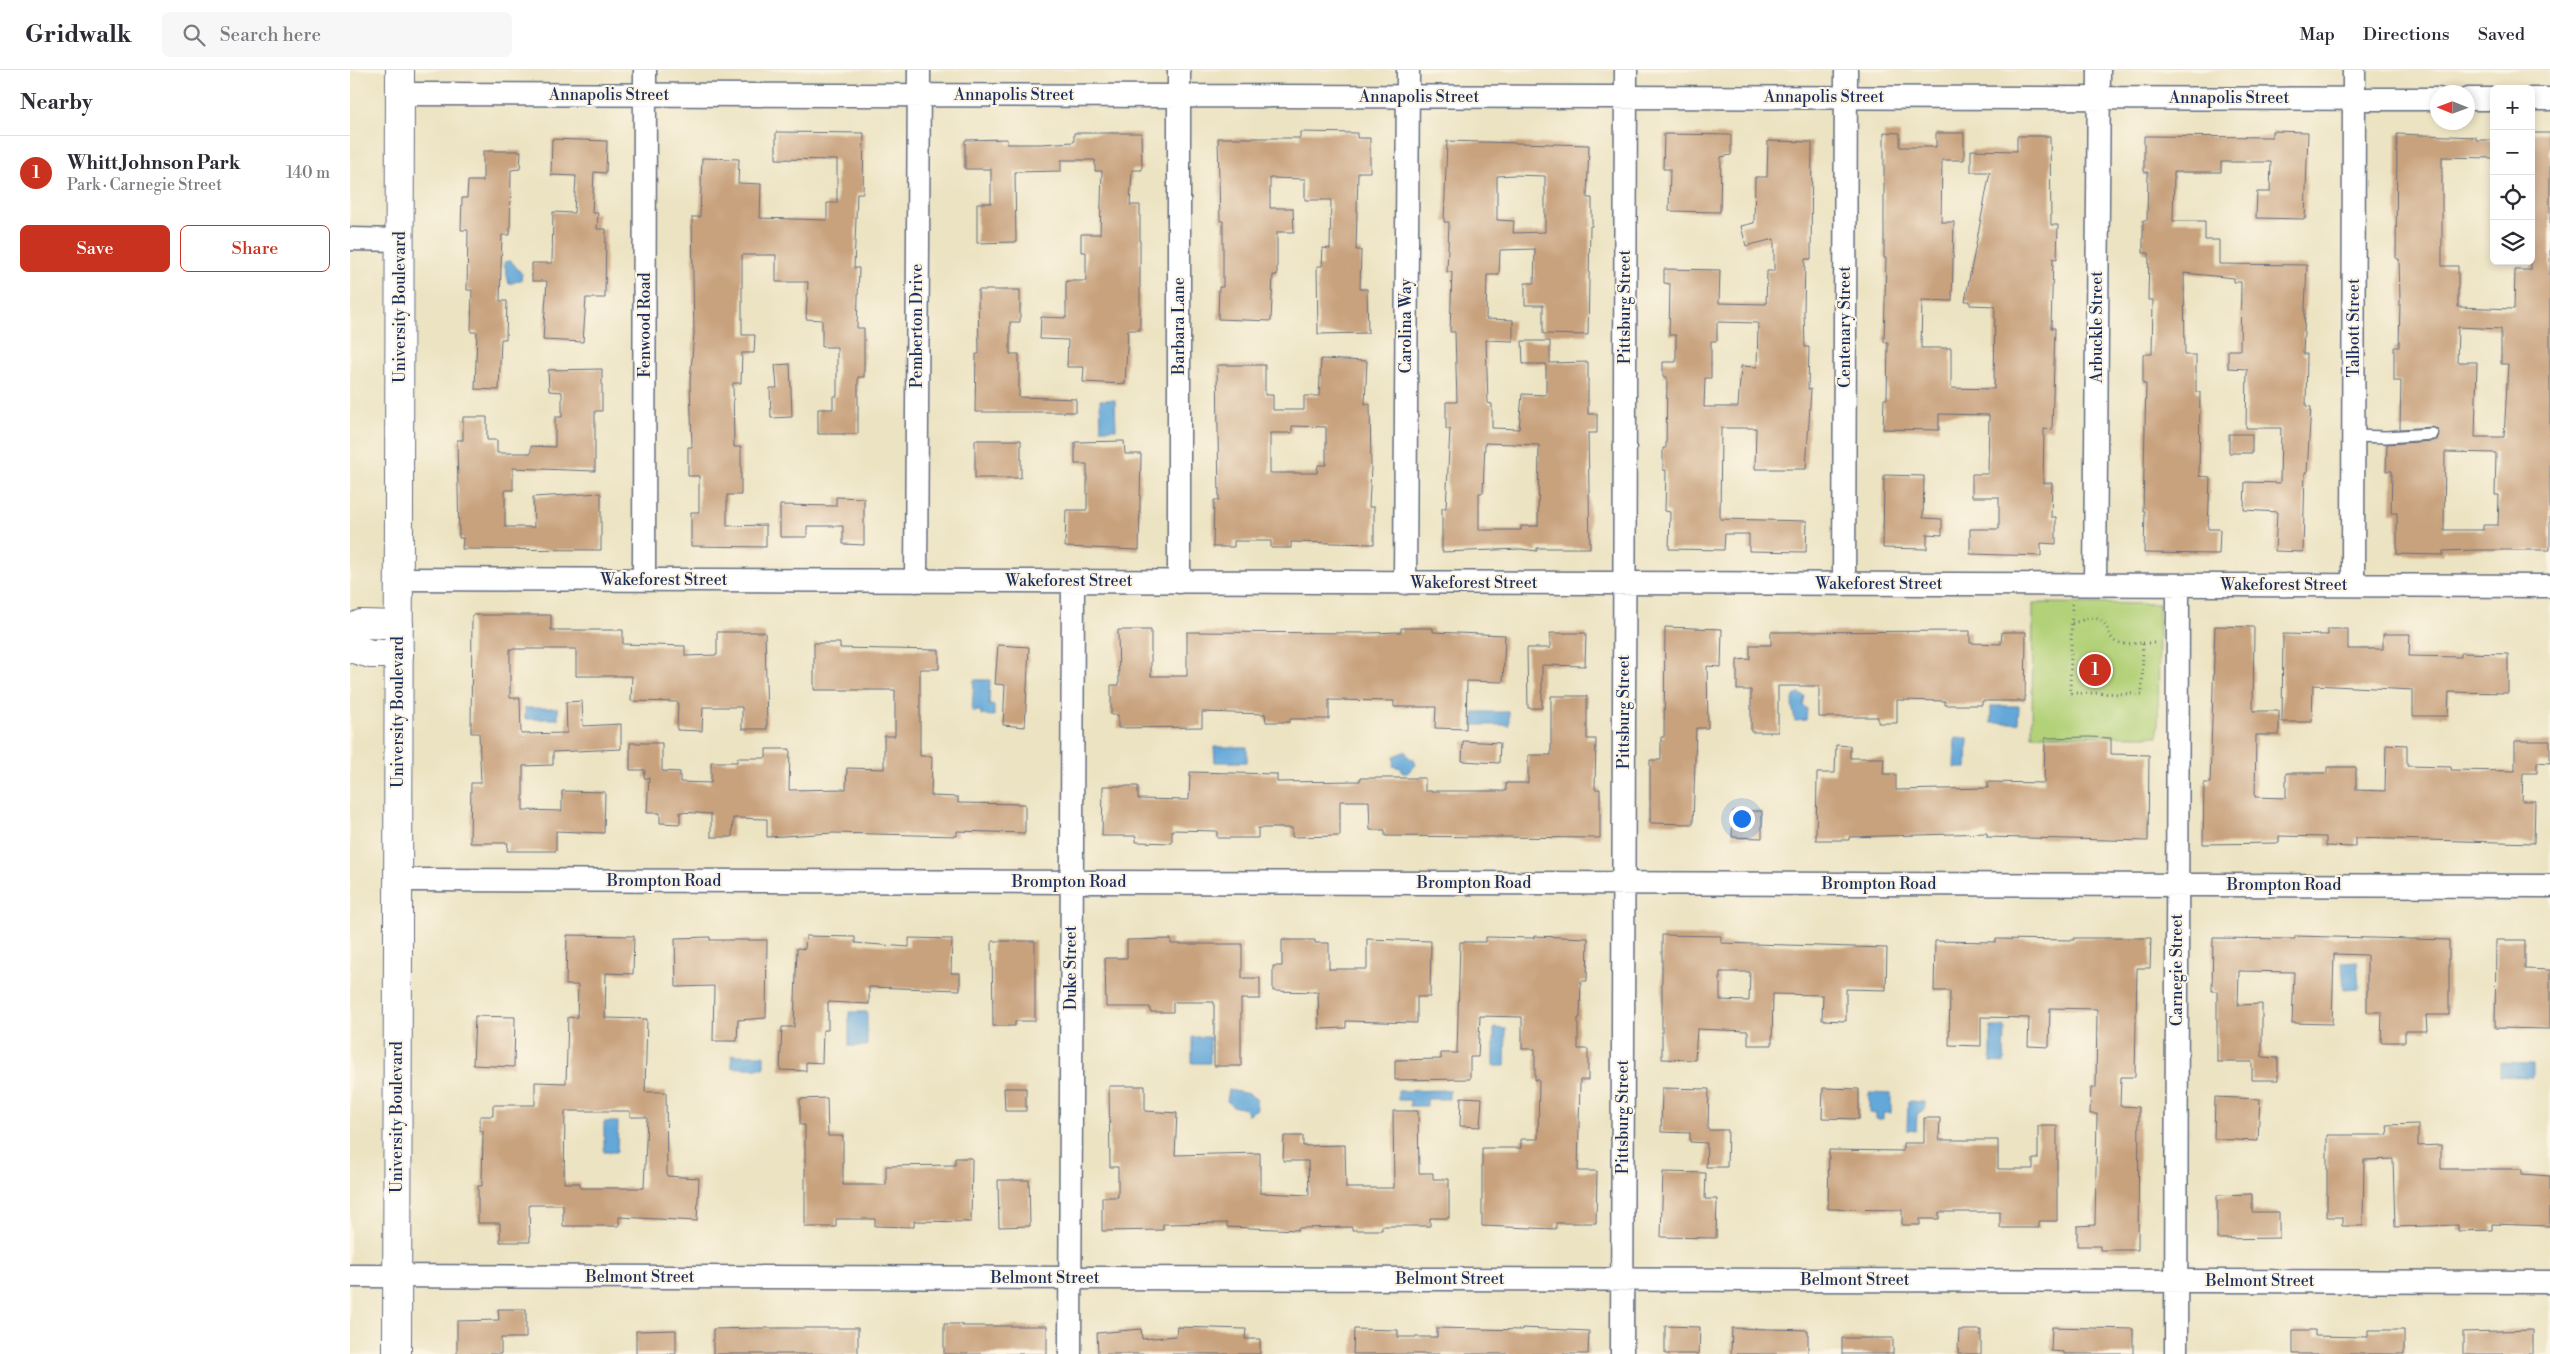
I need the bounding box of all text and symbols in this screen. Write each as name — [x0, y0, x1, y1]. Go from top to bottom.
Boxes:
search box — [162, 12, 512, 57]
text: Gridwalk — [25, 20, 132, 50]
icon: search — [180, 21, 208, 49]
text: Search here — [220, 23, 321, 47]
text: Map — [2299, 23, 2335, 46]
text: Directions — [2363, 23, 2450, 46]
text: Saved — [2478, 23, 2525, 46]
street label: Annapolis Street — [548, 85, 669, 105]
street label: Annapolis Street — [953, 85, 1074, 105]
north arrow — [2430, 85, 2475, 130]
map controls — [2490, 85, 2535, 265]
button: + — [2490, 85, 2535, 130]
street label: Annapolis Street — [1358, 87, 1479, 107]
street label: Annapolis Street — [1763, 87, 1884, 107]
street label: Annapolis Street — [2168, 88, 2289, 108]
text: Nearby — [20, 90, 93, 116]
button: − — [2490, 130, 2535, 175]
text: Whitt Johnson Park — [67, 151, 240, 175]
text: 1 — [32, 163, 40, 183]
text: 140 m — [286, 163, 330, 183]
text: Park · Carnegie Street — [67, 175, 222, 195]
button: locate — [2490, 175, 2535, 220]
button: layers — [2490, 220, 2535, 265]
button: Save — [20, 225, 170, 272]
button: Share — [180, 225, 330, 272]
street label: University Boulevard — [390, 231, 410, 383]
street label: Pittsburg Street — [1615, 249, 1635, 364]
street label: Pemberton Drive — [907, 264, 927, 388]
street label: Centenary Street — [1835, 266, 1855, 388]
street label: Arbuckle Street — [2087, 271, 2107, 384]
street label: Fenwood Road — [635, 272, 655, 378]
street label: Barbara Lane — [1169, 277, 1189, 376]
street label: Carolina Way — [1396, 278, 1416, 373]
street label: Talbott Street — [2344, 278, 2364, 378]
street label: Wakeforest Street — [600, 570, 728, 590]
street label: Wakeforest Street — [1005, 571, 1133, 591]
street label: Wakeforest Street — [1410, 573, 1538, 593]
street label: Wakeforest Street — [1815, 574, 1943, 594]
street label: Wakeforest Street — [2220, 575, 2348, 595]
street label: University Boulevard — [388, 636, 408, 788]
pin: 1 — [2079, 651, 2111, 689]
street label: Pittsburg Street — [1614, 654, 1634, 769]
your location — [1729, 806, 1755, 832]
street label: Brompton Road — [606, 871, 721, 891]
street label: Brompton Road — [1011, 872, 1126, 892]
street label: Brompton Road — [1416, 873, 1531, 893]
street label: Brompton Road — [1821, 874, 1936, 894]
street label: Brompton Road — [2226, 875, 2341, 895]
street label: Carnegie Street — [2167, 914, 2187, 1026]
street label: Duke Street — [1061, 925, 1081, 1010]
street label: University Boulevard — [387, 1041, 407, 1193]
street label: Pittsburg Street — [1613, 1059, 1633, 1174]
street label: Belmont Street — [584, 1267, 695, 1287]
street label: Belmont Street — [989, 1268, 1100, 1288]
street label: Belmont Street — [1394, 1269, 1505, 1289]
street label: Belmont Street — [1799, 1270, 1910, 1290]
street label: Belmont Street — [2204, 1271, 2315, 1291]

